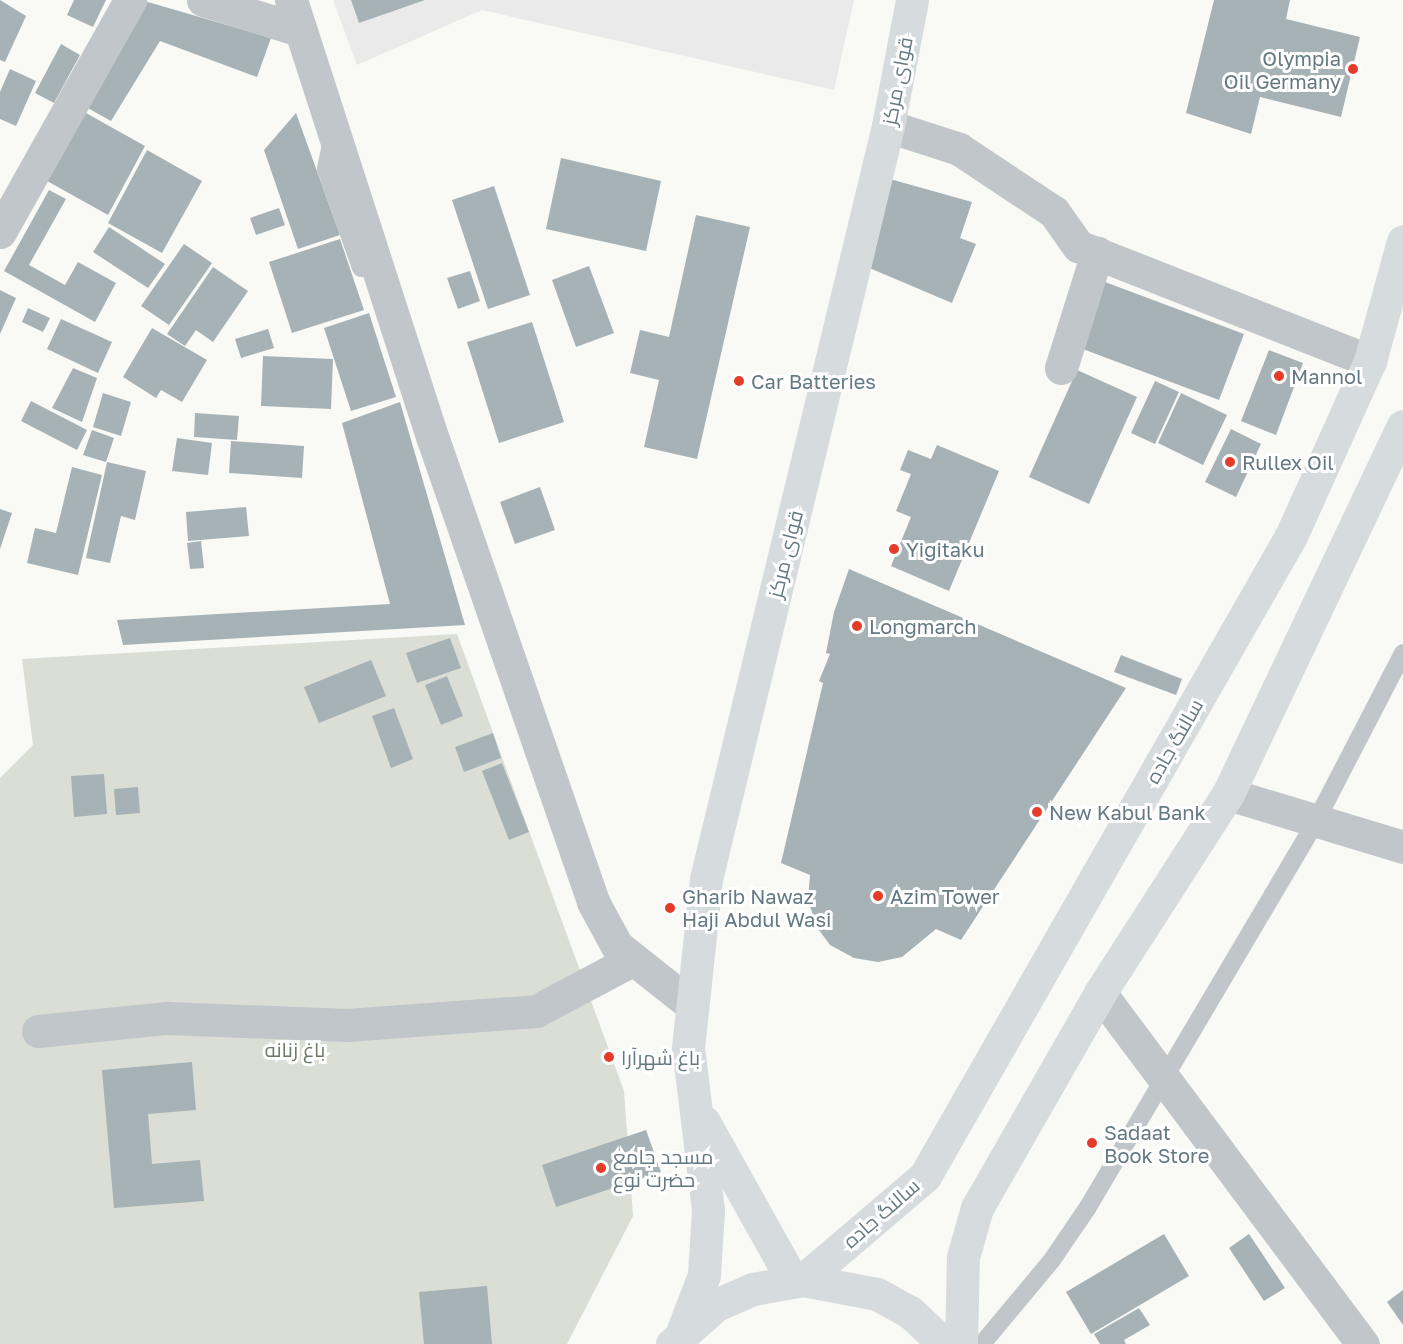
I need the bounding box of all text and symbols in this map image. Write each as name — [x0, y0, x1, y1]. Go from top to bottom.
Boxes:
street label: قوای مرکز — [877, 35, 917, 127]
place label: Olympia Oil Germany — [1224, 46, 1341, 93]
marker: Olympia Oil Germany — [1346, 62, 1360, 76]
place label: Mannol — [1291, 364, 1362, 388]
place label: Car Batteries — [751, 369, 876, 393]
marker: Mannol — [1272, 369, 1286, 383]
marker: Car Batteries — [732, 374, 746, 388]
place label: Rullex Oil — [1242, 450, 1334, 474]
marker: Rullex Oil — [1223, 455, 1237, 469]
street label: قوای مرکز — [763, 508, 807, 600]
place label: Yigitaku — [906, 537, 985, 561]
marker: Yigitaku — [887, 542, 901, 556]
place label: Longmarch — [869, 614, 977, 638]
marker: Longmarch — [850, 619, 864, 633]
street label: سالنگ جاده — [1140, 695, 1208, 787]
place label: New Kabul Bank — [1049, 800, 1206, 824]
marker: New Kabul Bank — [1030, 805, 1044, 819]
place label: Azim Tower — [890, 884, 1000, 908]
place label: Gharib Nawaz Haji Abdul Wasi — [682, 885, 831, 932]
marker: Azim Tower — [871, 889, 885, 903]
marker: Gharib Nawaz Haji Abdul Wasi — [663, 901, 677, 915]
park label: باغ زنانه — [265, 1037, 325, 1061]
place label: باغ شهرآرا — [621, 1045, 700, 1069]
marker: باغ شهرآرا — [602, 1050, 616, 1064]
place label: Sadaat Book Store — [1104, 1120, 1209, 1167]
marker: Sadaat Book Store — [1085, 1136, 1099, 1150]
place label: مسجد جامع حضرت نوع — [613, 1144, 713, 1191]
marker: مسجد جامع حضرت نوع — [594, 1161, 608, 1175]
street label: سالنگ جاده — [838, 1173, 924, 1253]

